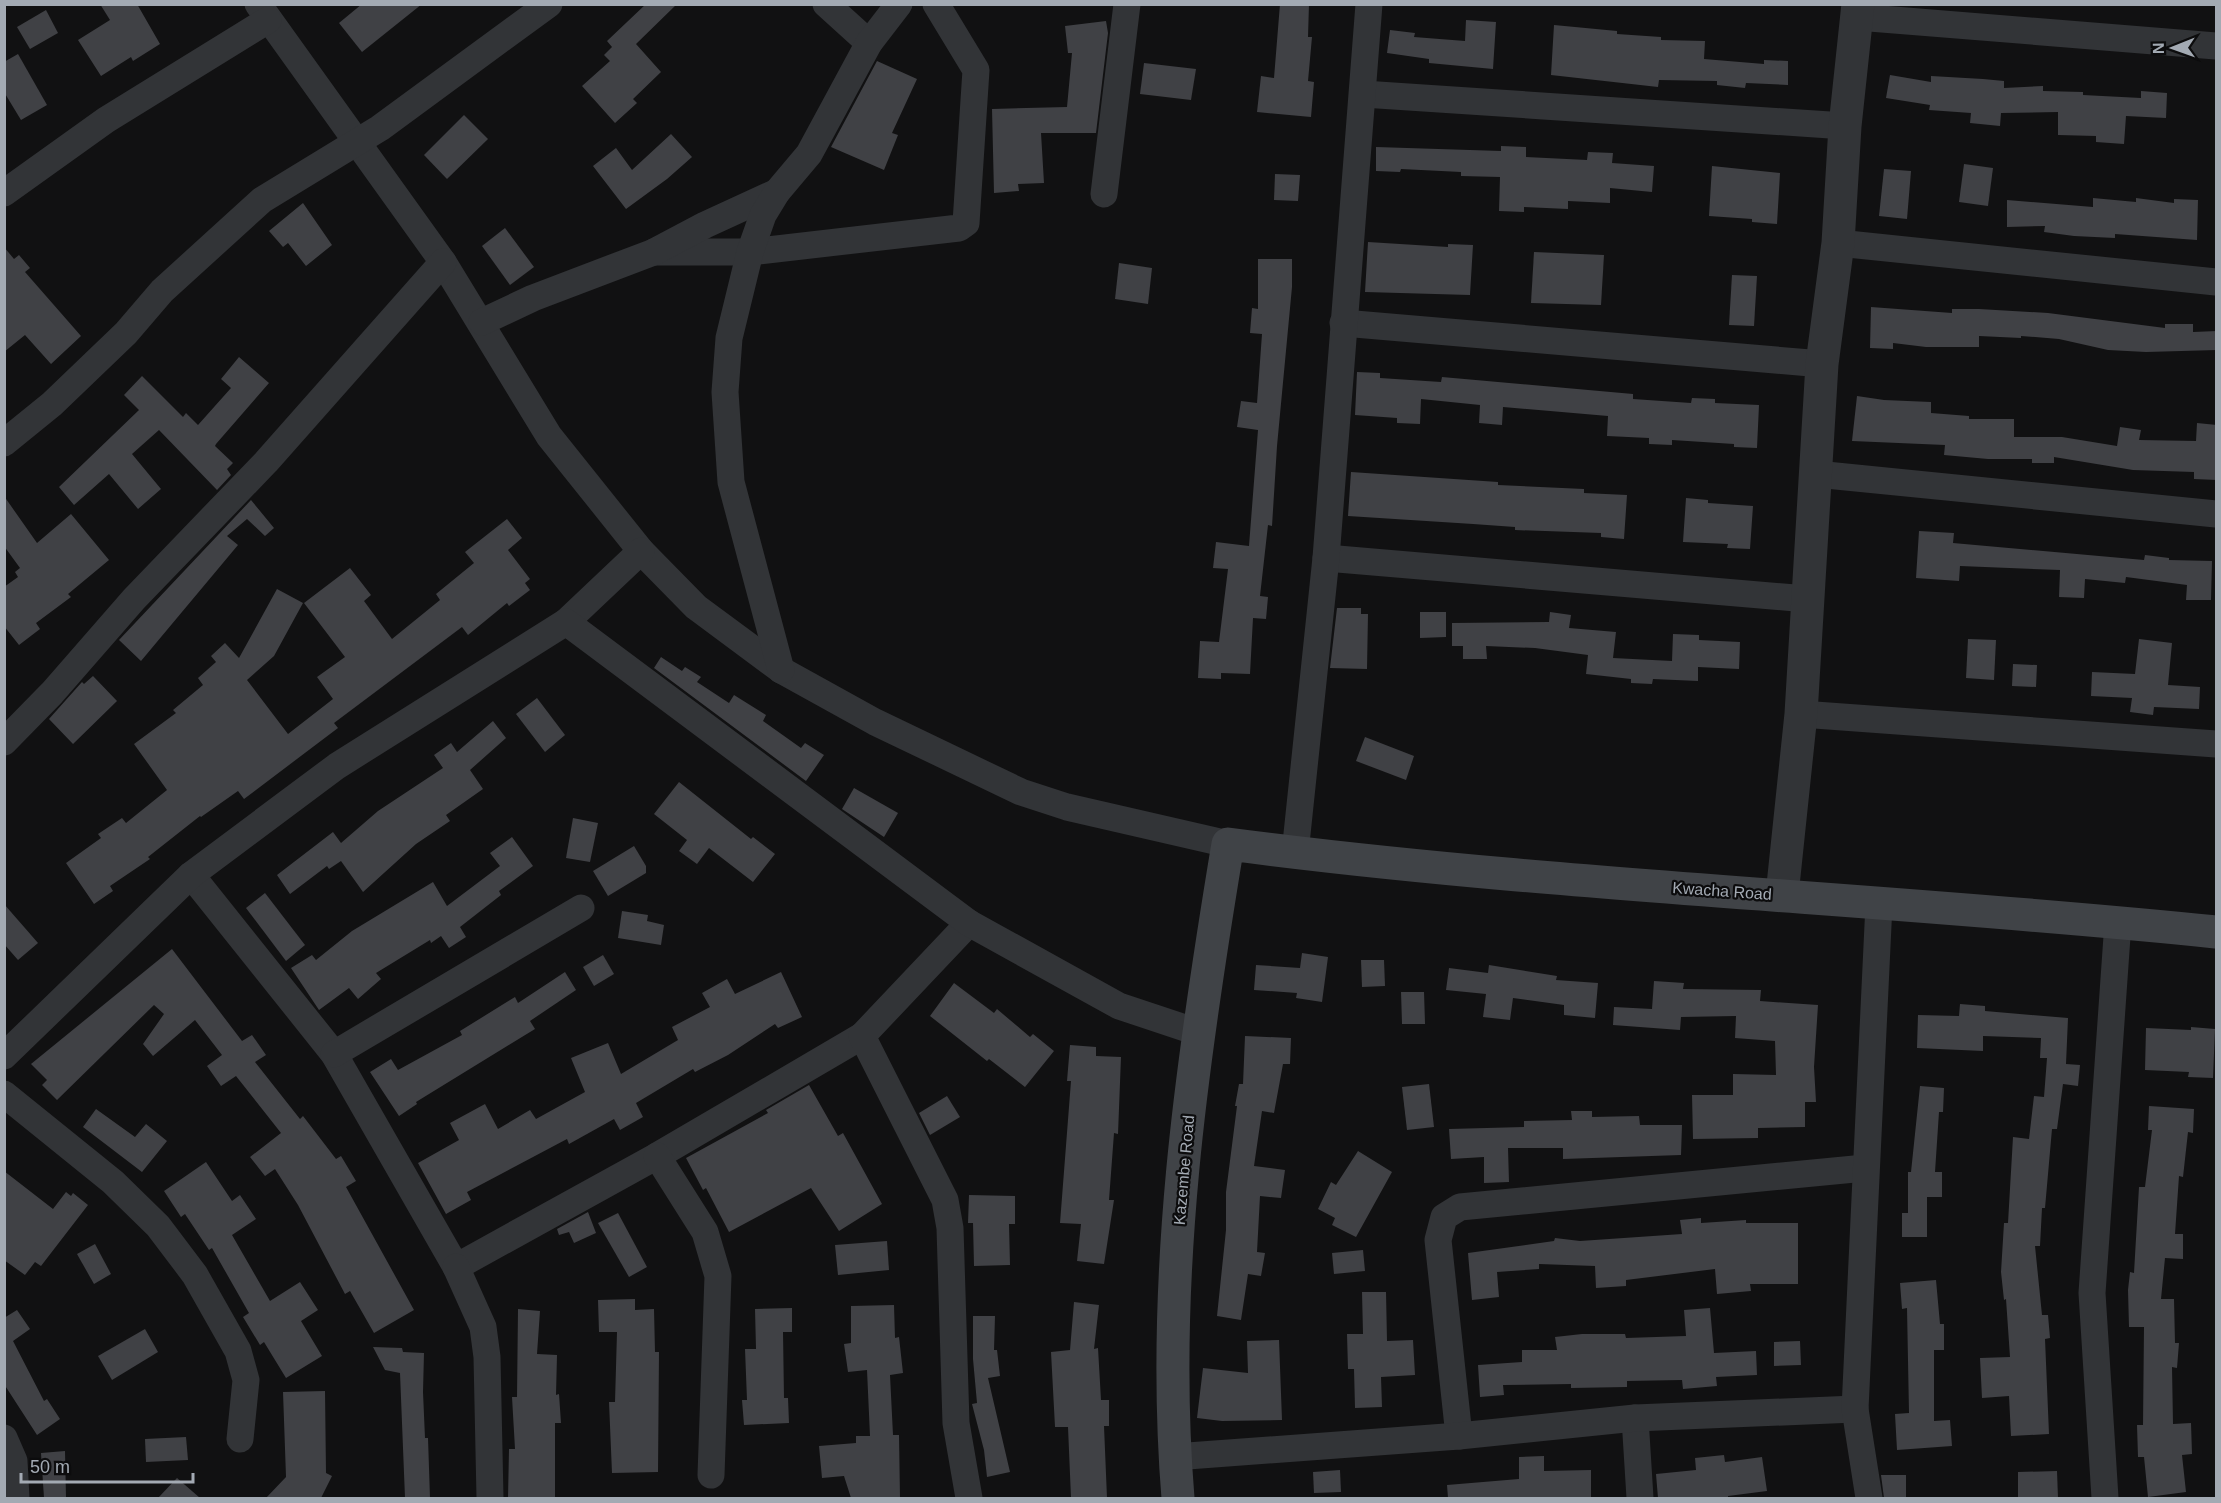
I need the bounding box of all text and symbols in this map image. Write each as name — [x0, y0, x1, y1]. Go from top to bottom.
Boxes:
north arrow — [2143, 18, 2203, 78]
text: N — [2150, 42, 2167, 54]
street label: Kwacha Road — [1672, 879, 1772, 903]
street label: Kazembe Road — [1171, 1114, 1197, 1226]
scale bar — [21, 1446, 194, 1484]
text: 50 m — [30, 1457, 70, 1477]

